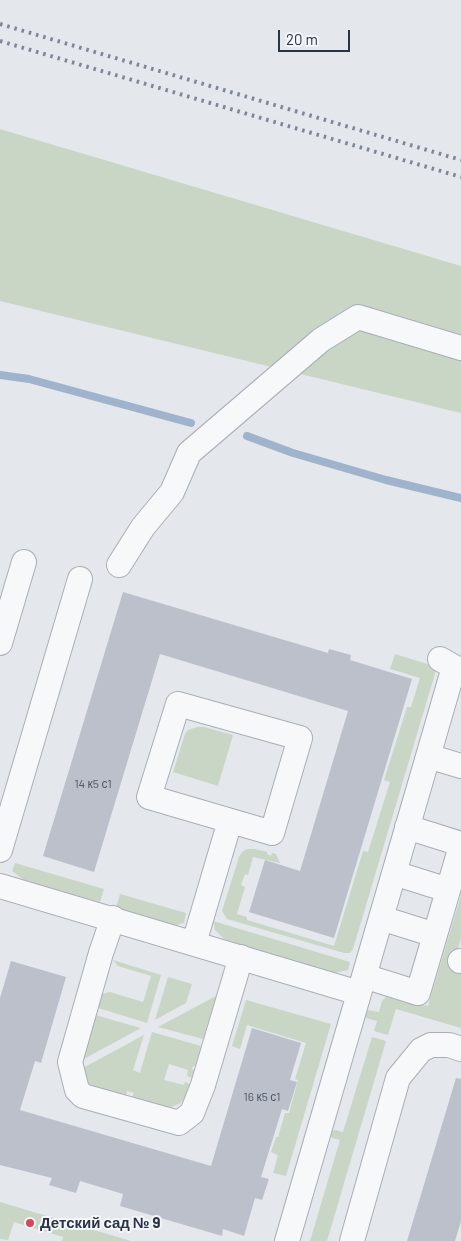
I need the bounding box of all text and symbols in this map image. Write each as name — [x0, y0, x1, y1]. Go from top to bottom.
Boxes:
scale bar — [281, 20, 354, 52]
text: 20 m — [286, 30, 318, 48]
house number: 14 к5 с1 — [74, 777, 112, 791]
house number: 16 к5 с1 — [244, 1090, 280, 1104]
place label: Детский сад № 9 — [40, 1214, 161, 1232]
marker: Детский сад № 9 — [24, 1217, 36, 1229]

